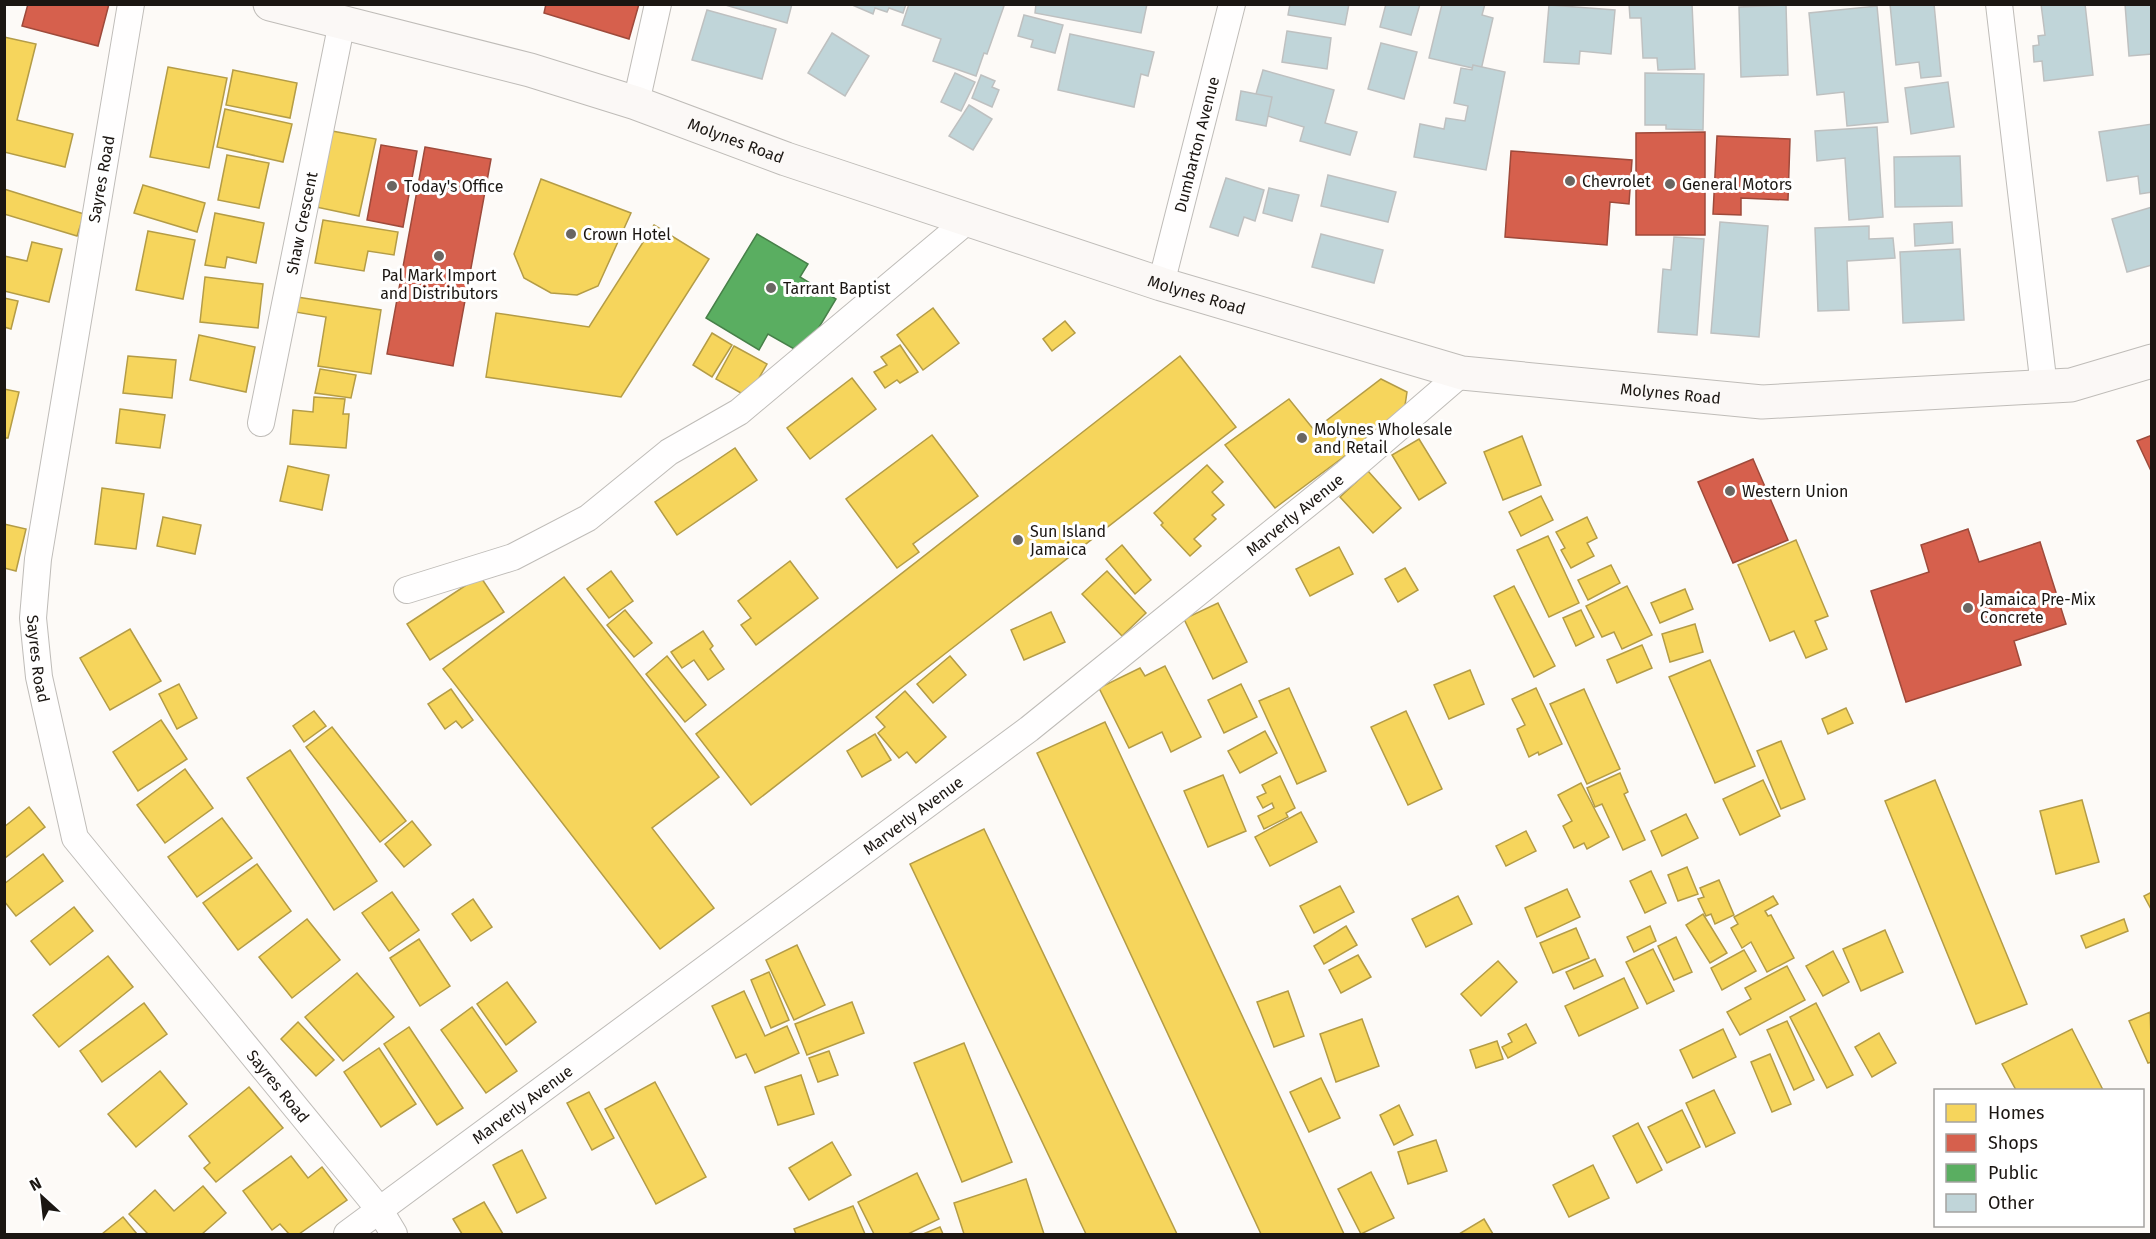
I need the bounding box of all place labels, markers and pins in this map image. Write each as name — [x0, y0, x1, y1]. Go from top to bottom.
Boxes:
place label: Chevrolet — [1582, 172, 1651, 191]
marker: Chevrolet — [1563, 174, 1577, 188]
place label: General Motors — [1682, 175, 1792, 194]
place label: Today's Office — [404, 177, 503, 196]
marker: General Motors — [1663, 177, 1677, 191]
marker: Today's Office — [385, 179, 399, 193]
place label: Crown Hotel — [583, 225, 671, 244]
marker: Crown Hotel — [564, 227, 578, 241]
marker: Pal Mark Import and Distributors — [432, 249, 446, 263]
place label: Pal Mark Import and Distributors — [380, 266, 498, 303]
place label: Tarrant Baptist — [783, 279, 891, 298]
marker: Tarrant Baptist — [764, 281, 778, 295]
place label: Molynes Wholesale and Retail — [1314, 420, 1452, 457]
marker: Molynes Wholesale and Retail — [1295, 431, 1309, 445]
place label: Western Union — [1742, 482, 1849, 501]
marker: Western Union — [1723, 484, 1737, 498]
place label: Sun Island Jamaica — [1030, 522, 1106, 559]
marker: Sun Island Jamaica — [1011, 533, 1025, 547]
place label: Jamaica Pre-Mix Concrete — [1980, 590, 2096, 627]
marker: Jamaica Pre-Mix Concrete — [1961, 601, 1975, 615]

